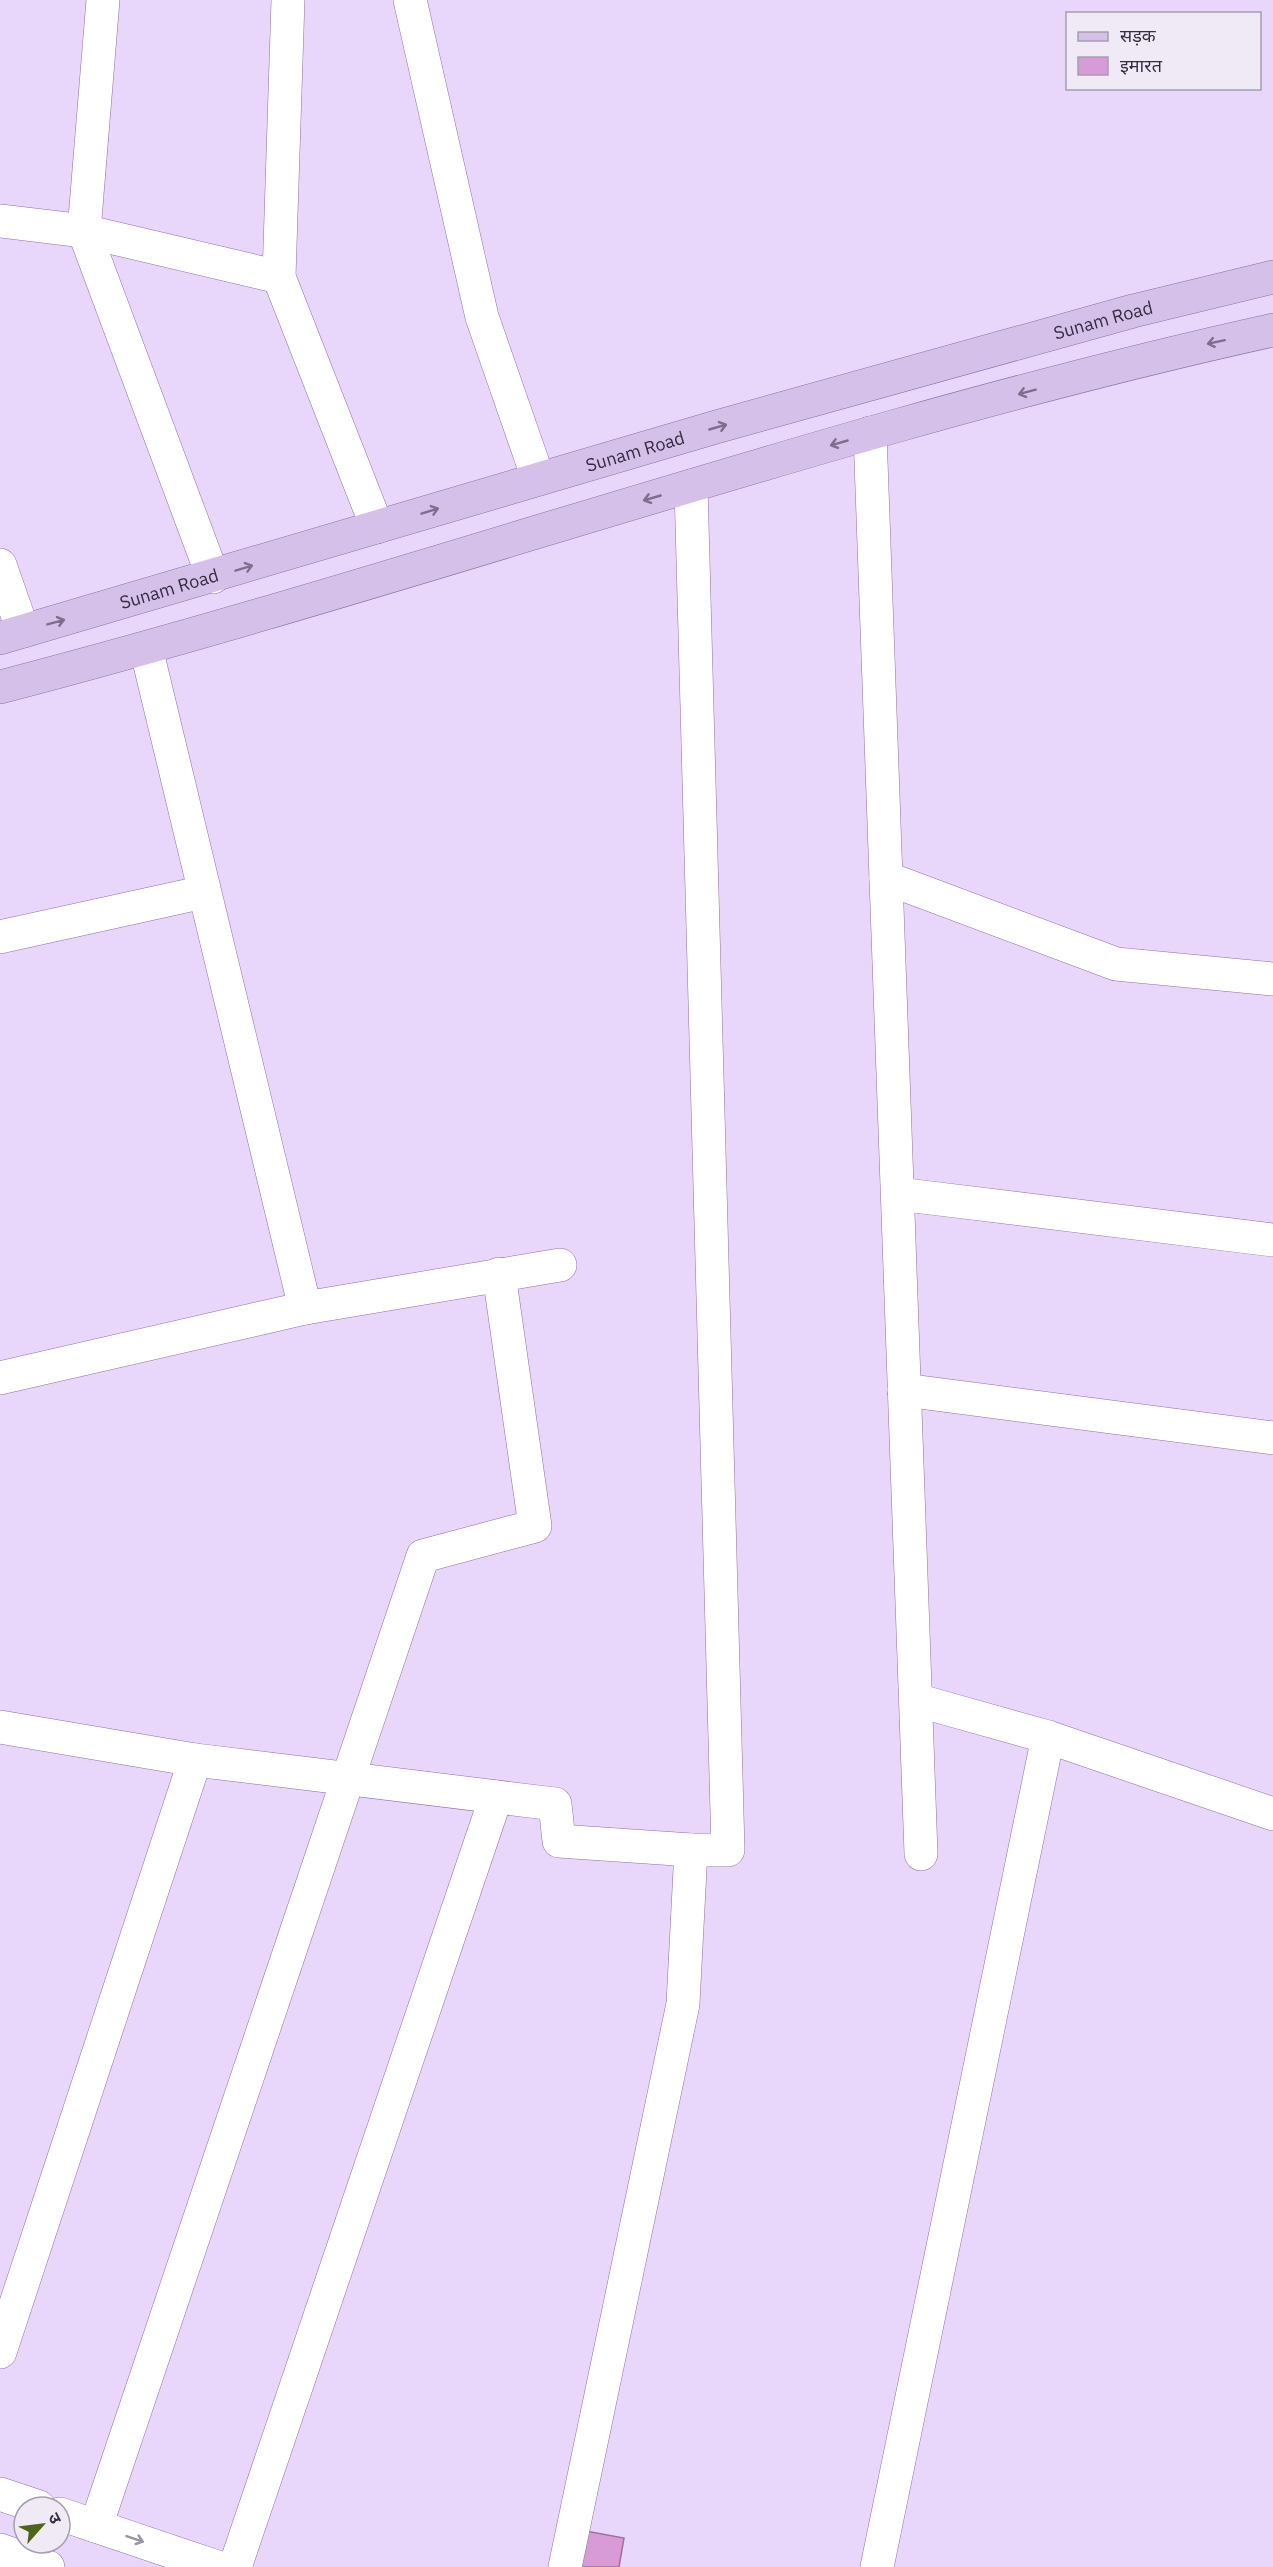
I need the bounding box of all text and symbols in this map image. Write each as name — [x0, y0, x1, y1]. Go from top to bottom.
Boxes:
legend — [1066, 12, 1261, 90]
text: सड़क — [1120, 24, 1157, 47]
text: इमारत — [1120, 54, 1163, 77]
street label: Sunam Road — [1051, 295, 1155, 344]
one-way arrow — [1207, 337, 1226, 349]
one-way arrow — [1018, 386, 1037, 398]
one-way arrow — [708, 420, 727, 432]
street label: Sunam Road — [583, 425, 687, 476]
one-way arrow — [830, 438, 849, 449]
one-way arrow — [643, 493, 662, 504]
one-way arrow — [420, 505, 439, 516]
one-way arrow — [234, 562, 253, 573]
street label: Sunam Road — [117, 563, 221, 614]
one-way arrow — [46, 616, 65, 627]
north arrow — [12, 2495, 72, 2555]
text: उ — [44, 2509, 67, 2527]
one-way arrow — [125, 2535, 144, 2546]

